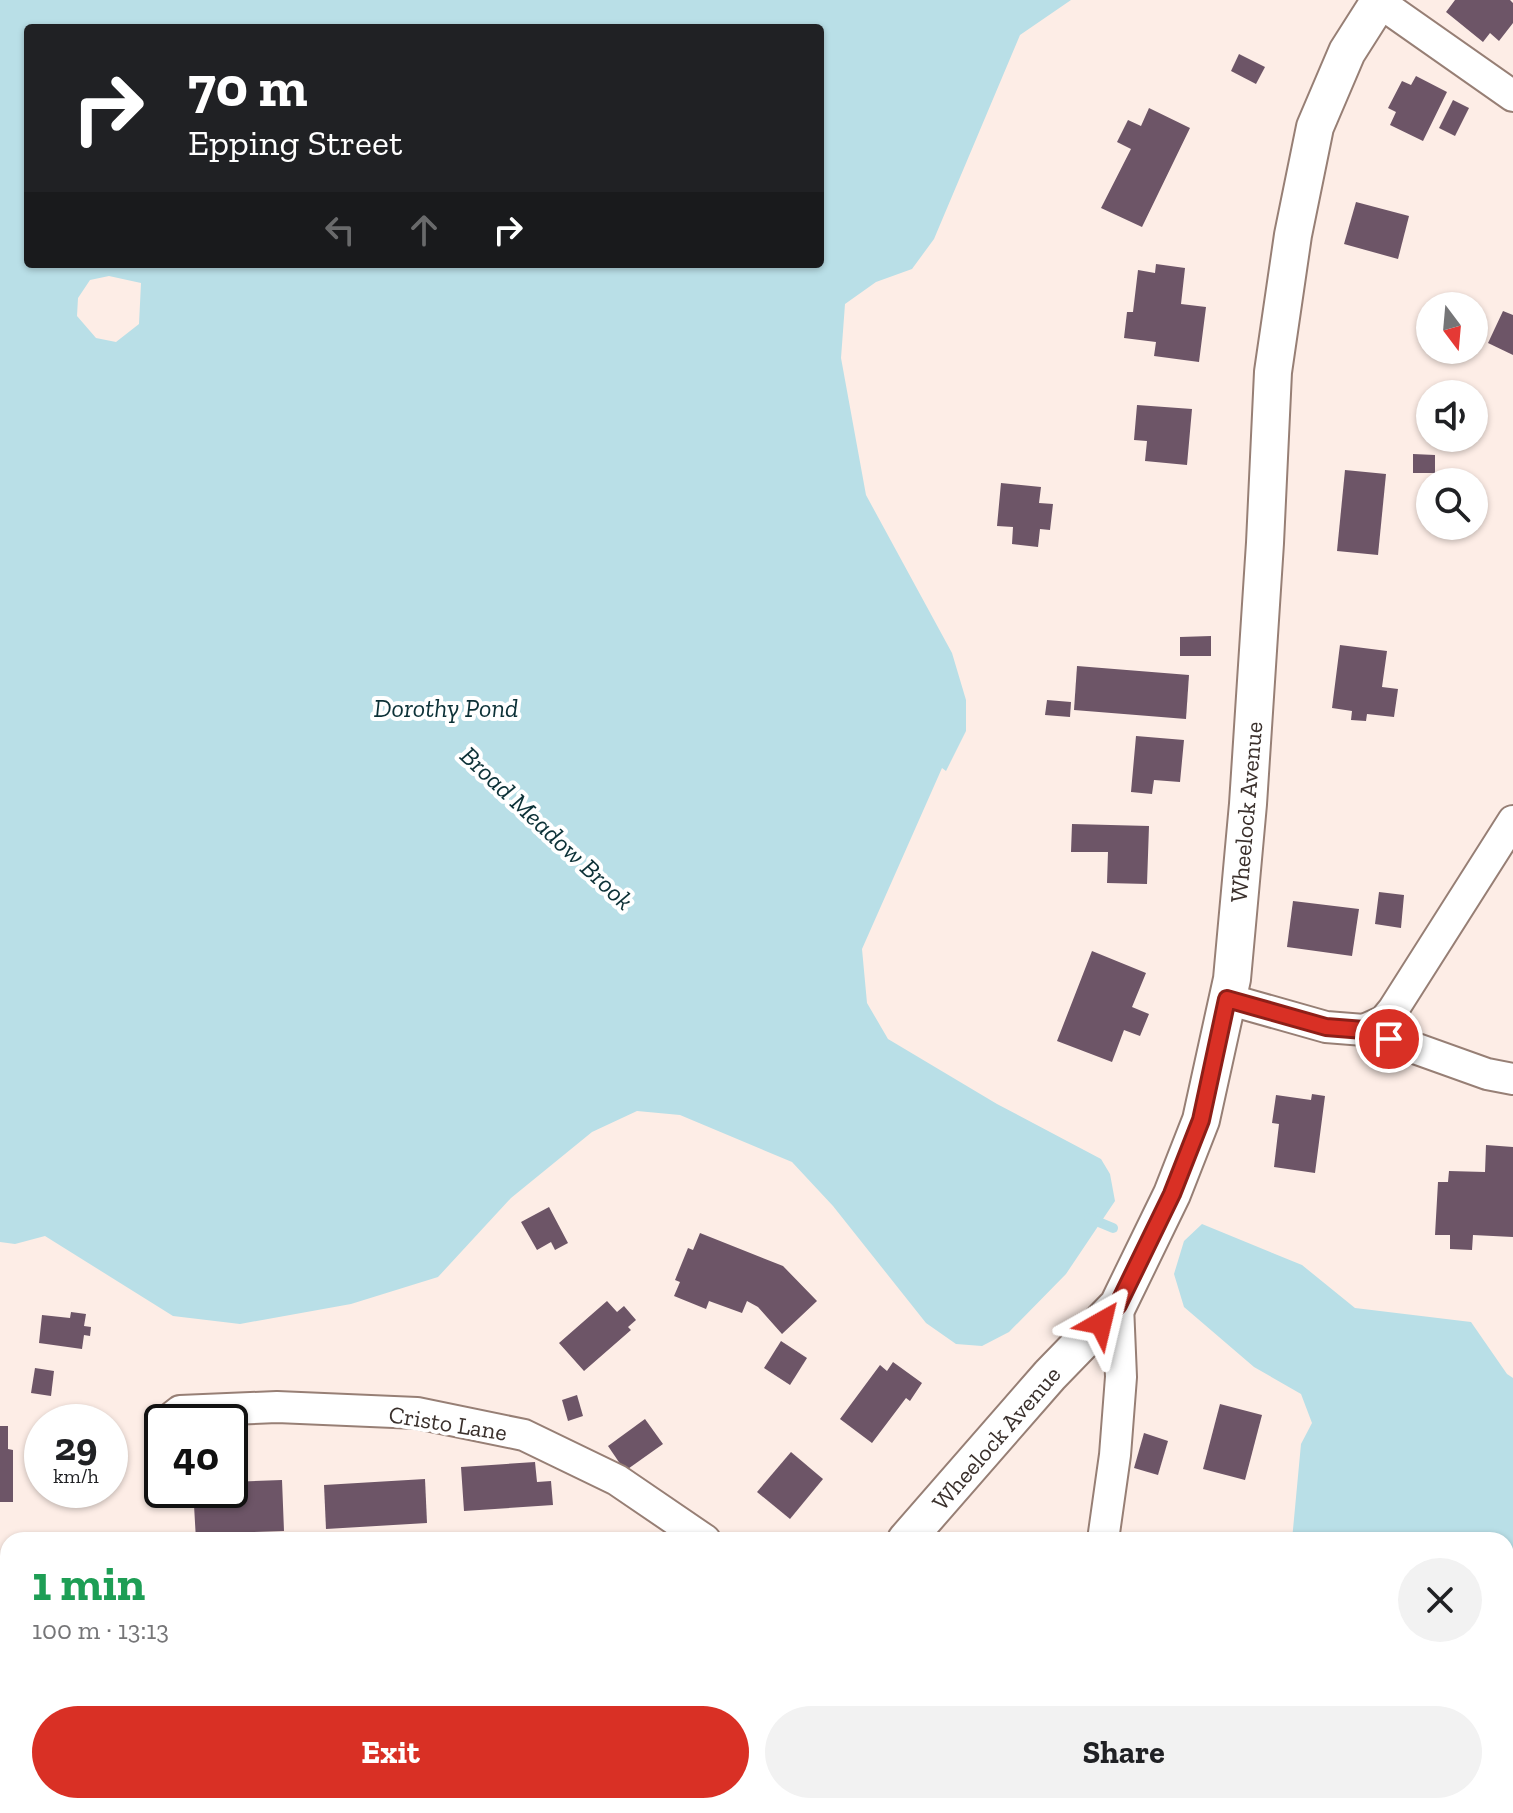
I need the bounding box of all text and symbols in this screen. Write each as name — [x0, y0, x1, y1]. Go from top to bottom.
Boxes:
text: 70 m — [188, 53, 308, 120]
icon: right — [56, 56, 160, 160]
text: Epping Street — [188, 121, 402, 164]
icon: left — [318, 208, 362, 252]
icon: ahead — [402, 208, 446, 252]
icon: right — [486, 208, 530, 252]
north arrow — [1416, 292, 1488, 364]
map controls — [1416, 292, 1488, 540]
button: sound — [1416, 380, 1488, 452]
button: search — [1416, 468, 1488, 540]
water label: Dorothy Pond — [374, 692, 518, 724]
street label: Wheelock Avenue — [1224, 720, 1268, 904]
water label: Broad Meadow Brook — [454, 740, 640, 916]
pin — [1355, 1005, 1423, 1073]
icon: arrive — [1367, 1017, 1411, 1061]
position arrow — [1059, 1281, 1143, 1365]
street label: Wheelock Avenue — [926, 1360, 1066, 1516]
street label: Cristo Lane — [387, 1399, 509, 1447]
speed limit sign: 40 — [144, 1404, 248, 1508]
text: 29 — [55, 1422, 97, 1470]
text: km/h — [53, 1464, 99, 1488]
text: 1 min — [32, 1555, 145, 1612]
button: close — [1398, 1558, 1482, 1642]
text: 100 m · 13:13 — [32, 1614, 169, 1646]
button: Exit — [32, 1706, 749, 1798]
button: Share — [765, 1706, 1482, 1798]

